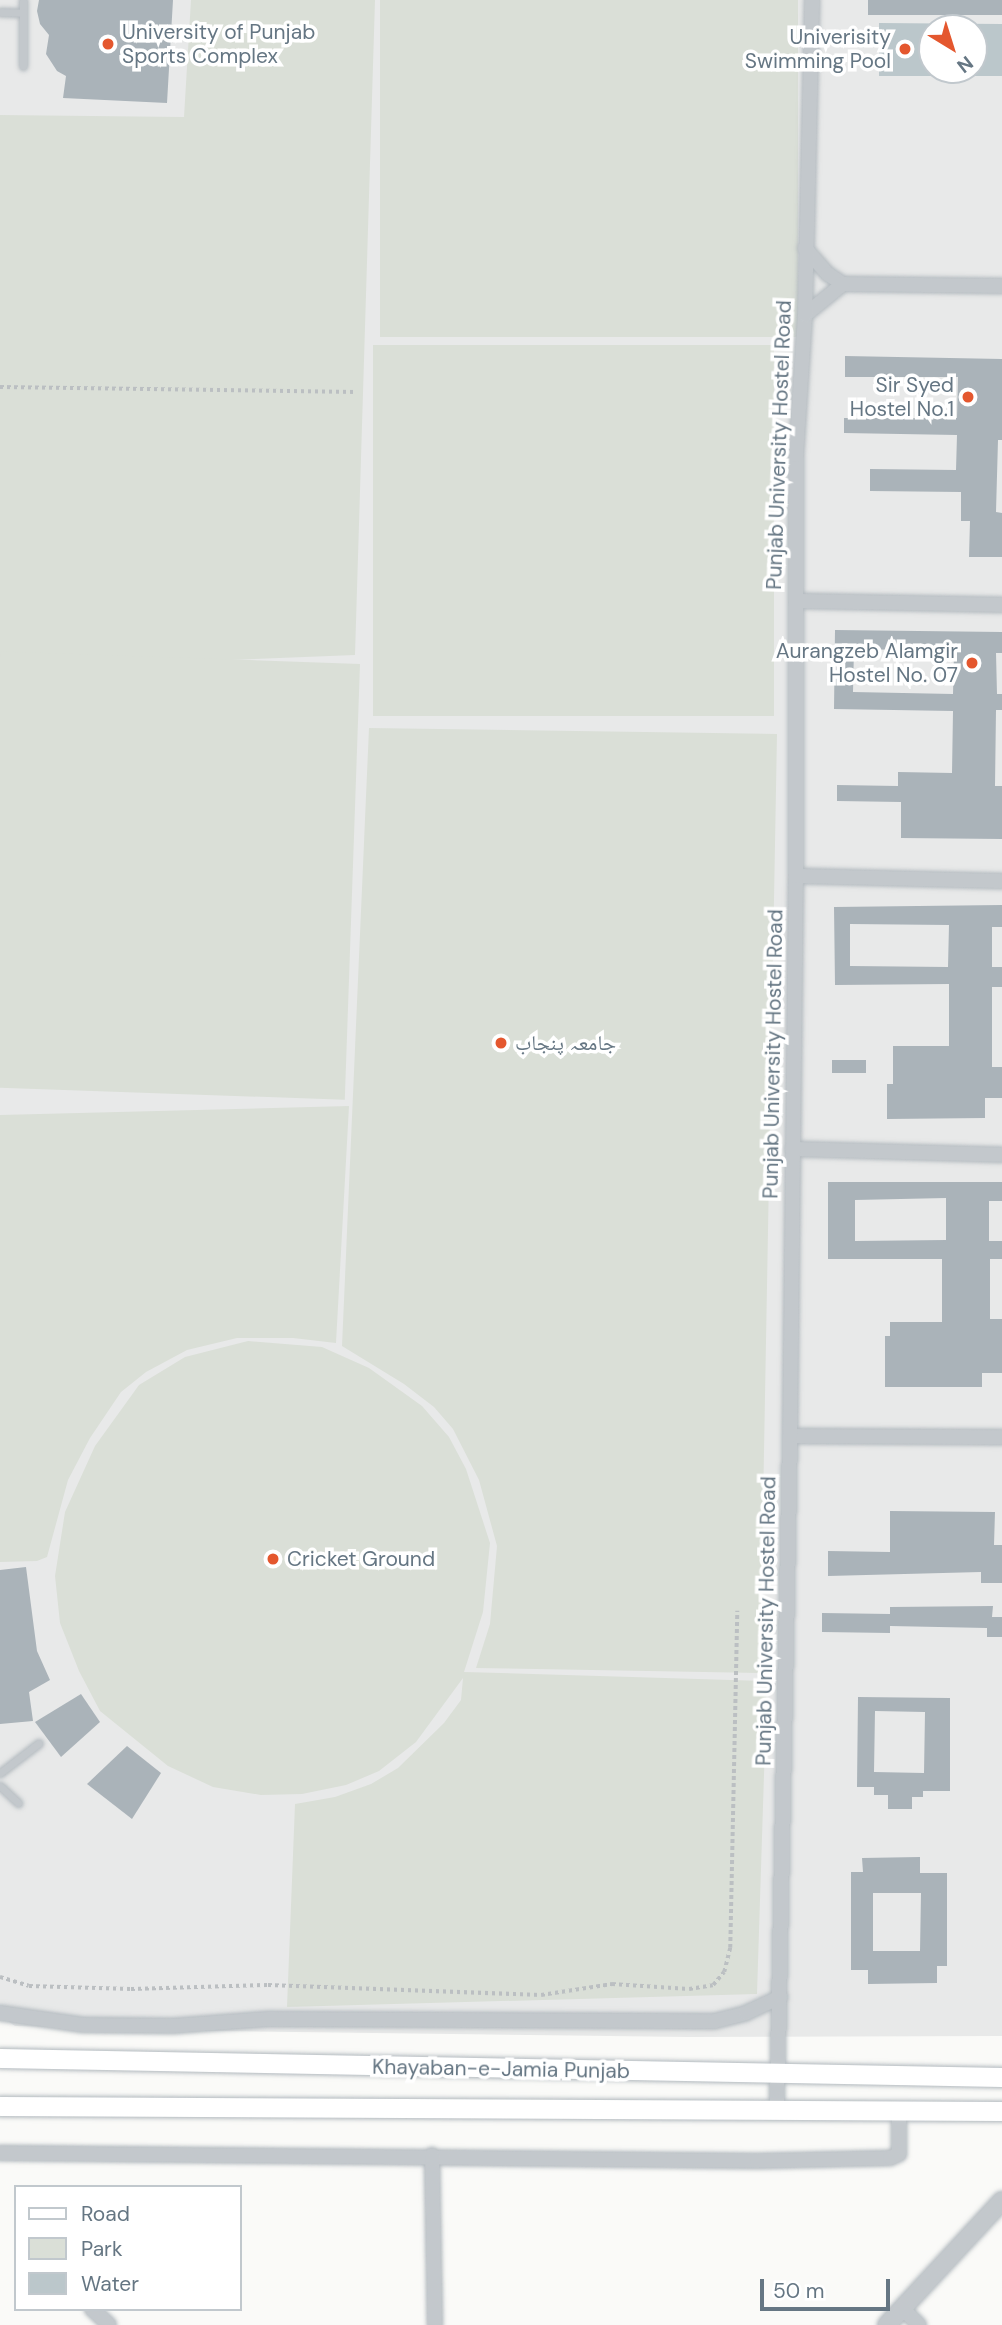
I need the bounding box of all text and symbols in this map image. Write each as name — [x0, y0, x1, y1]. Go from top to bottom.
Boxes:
north arrow — [918, 14, 988, 84]
place label: University of Punjab Sports Complex — [122, 19, 315, 69]
place label: Univerisity Swimming Pool — [745, 24, 891, 74]
marker: University of Punjab Sports Complex — [100, 36, 116, 52]
marker: Univerisity Swimming Pool — [897, 41, 913, 57]
text: N — [952, 50, 978, 78]
street label: Punjab University Hostel Road — [761, 300, 797, 590]
place label: Sir Syed Hostel No.1 — [850, 372, 954, 422]
marker: Sir Syed Hostel No.1 — [960, 389, 976, 405]
place label: Aurangzeb Alamgir Hostel No. 07 — [776, 638, 958, 688]
marker: Aurangzeb Alamgir Hostel No. 07 — [964, 655, 980, 671]
street label: Punjab University Hostel Road — [758, 909, 788, 1199]
place label: جامعہ پنجاب — [515, 1030, 616, 1056]
marker: جامعہ پنجاب — [493, 1035, 509, 1051]
street label: Punjab University Hostel Road — [751, 1476, 781, 1766]
place label: Cricket Ground — [287, 1546, 435, 1572]
marker: Cricket Ground — [265, 1551, 281, 1567]
street label: Khayaban-e-Jamia Punjab — [372, 2054, 630, 2084]
legend — [14, 2185, 242, 2311]
text: Road — [81, 2200, 130, 2228]
text: Park — [81, 2235, 122, 2263]
scale bar — [764, 2266, 894, 2310]
text: Water — [81, 2270, 139, 2298]
text: 50 m — [773, 2277, 824, 2305]

